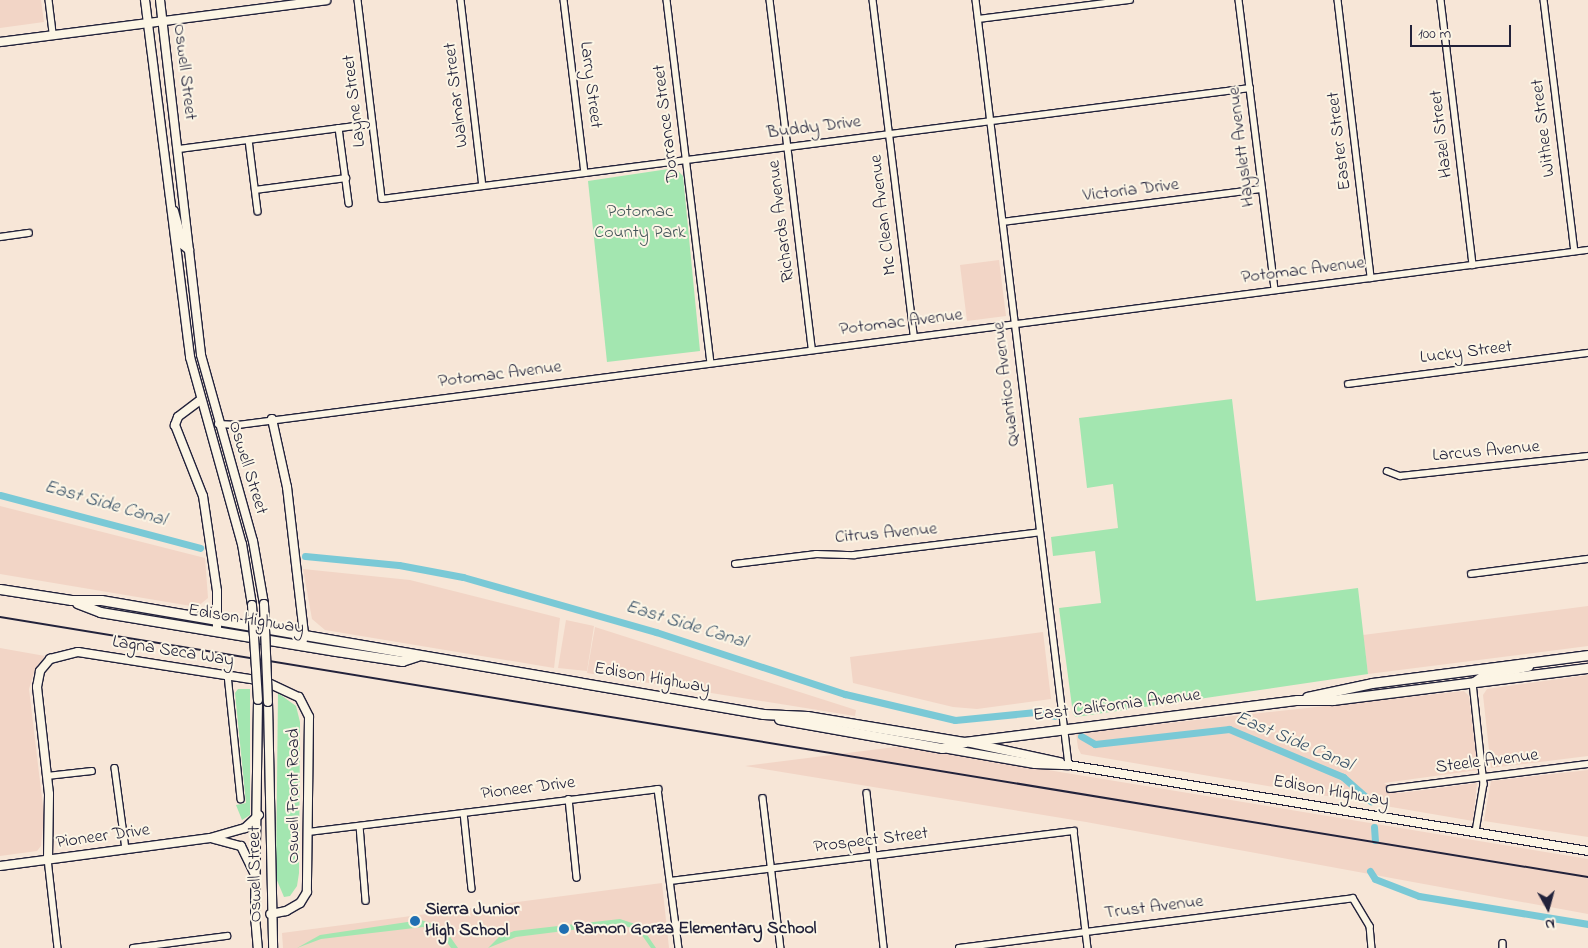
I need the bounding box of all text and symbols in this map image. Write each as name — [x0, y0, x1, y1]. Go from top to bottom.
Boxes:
scale bar — [1413, 15, 1514, 47]
street label: Oswell Street — [167, 23, 201, 121]
text: 100 m — [1418, 23, 1451, 45]
street label: Larry Street — [574, 40, 606, 130]
street label: Walmar Street — [440, 41, 474, 149]
street label: Layne Street — [339, 53, 371, 149]
street label: Dorrance Street — [649, 63, 685, 183]
street label: Withee Street — [1527, 78, 1561, 178]
street label: Hayslett Avenue — [1224, 86, 1260, 208]
street label: Hazel Street — [1426, 89, 1458, 179]
street label: Easter Street — [1323, 90, 1357, 192]
street label: Buddy Drive — [766, 112, 862, 144]
street label: Mc Clean Avenue — [866, 153, 902, 277]
street label: Richards Avenue — [764, 159, 800, 283]
street label: Victoria Drive — [1082, 174, 1180, 208]
park label: Potomac County Park — [594, 202, 686, 244]
street label: Potomac Avenue — [1240, 253, 1366, 289]
street label: Potomac Avenue — [838, 305, 964, 341]
street label: Quantico Avenue — [989, 320, 1025, 448]
street label: Lucky Street — [1419, 337, 1513, 369]
street label: Potomac Avenue — [437, 357, 563, 393]
street label: Oswell Street — [223, 419, 271, 517]
street label: Larcus Avenue — [1431, 437, 1541, 467]
water label: East Side Canal — [41, 476, 169, 532]
street label: Citrus Avenue — [834, 519, 938, 549]
water label: East Side Canal — [623, 596, 749, 654]
street label: Edison Highway — [186, 600, 306, 640]
street label: Lagna Seca Way — [111, 632, 235, 672]
street label: Edison Highway — [592, 658, 712, 700]
street label: East California Avenue — [1032, 685, 1202, 727]
water label: East Side Canal — [1232, 707, 1356, 777]
street label: Oswell Front Road — [283, 728, 305, 864]
street label: Steele Avenue — [1434, 745, 1540, 779]
street label: Edison Highway — [1271, 771, 1391, 813]
street label: Pioneer Drive — [480, 773, 576, 805]
street label: Pioneer Drive — [55, 820, 151, 854]
street label: Prospect Street — [813, 823, 929, 859]
street label: Oswell Street — [244, 825, 268, 923]
north arrow — [1523, 883, 1573, 933]
street label: Trust Avenue — [1103, 891, 1205, 925]
place label: Sierra Junior High School — [425, 900, 519, 942]
text: N — [1544, 912, 1556, 934]
marker: Sierra Junior High School — [409, 915, 421, 927]
place label: Ramon Gorza Elementary School — [574, 918, 816, 940]
marker: Ramon Gorza Elementary School — [558, 923, 570, 935]

